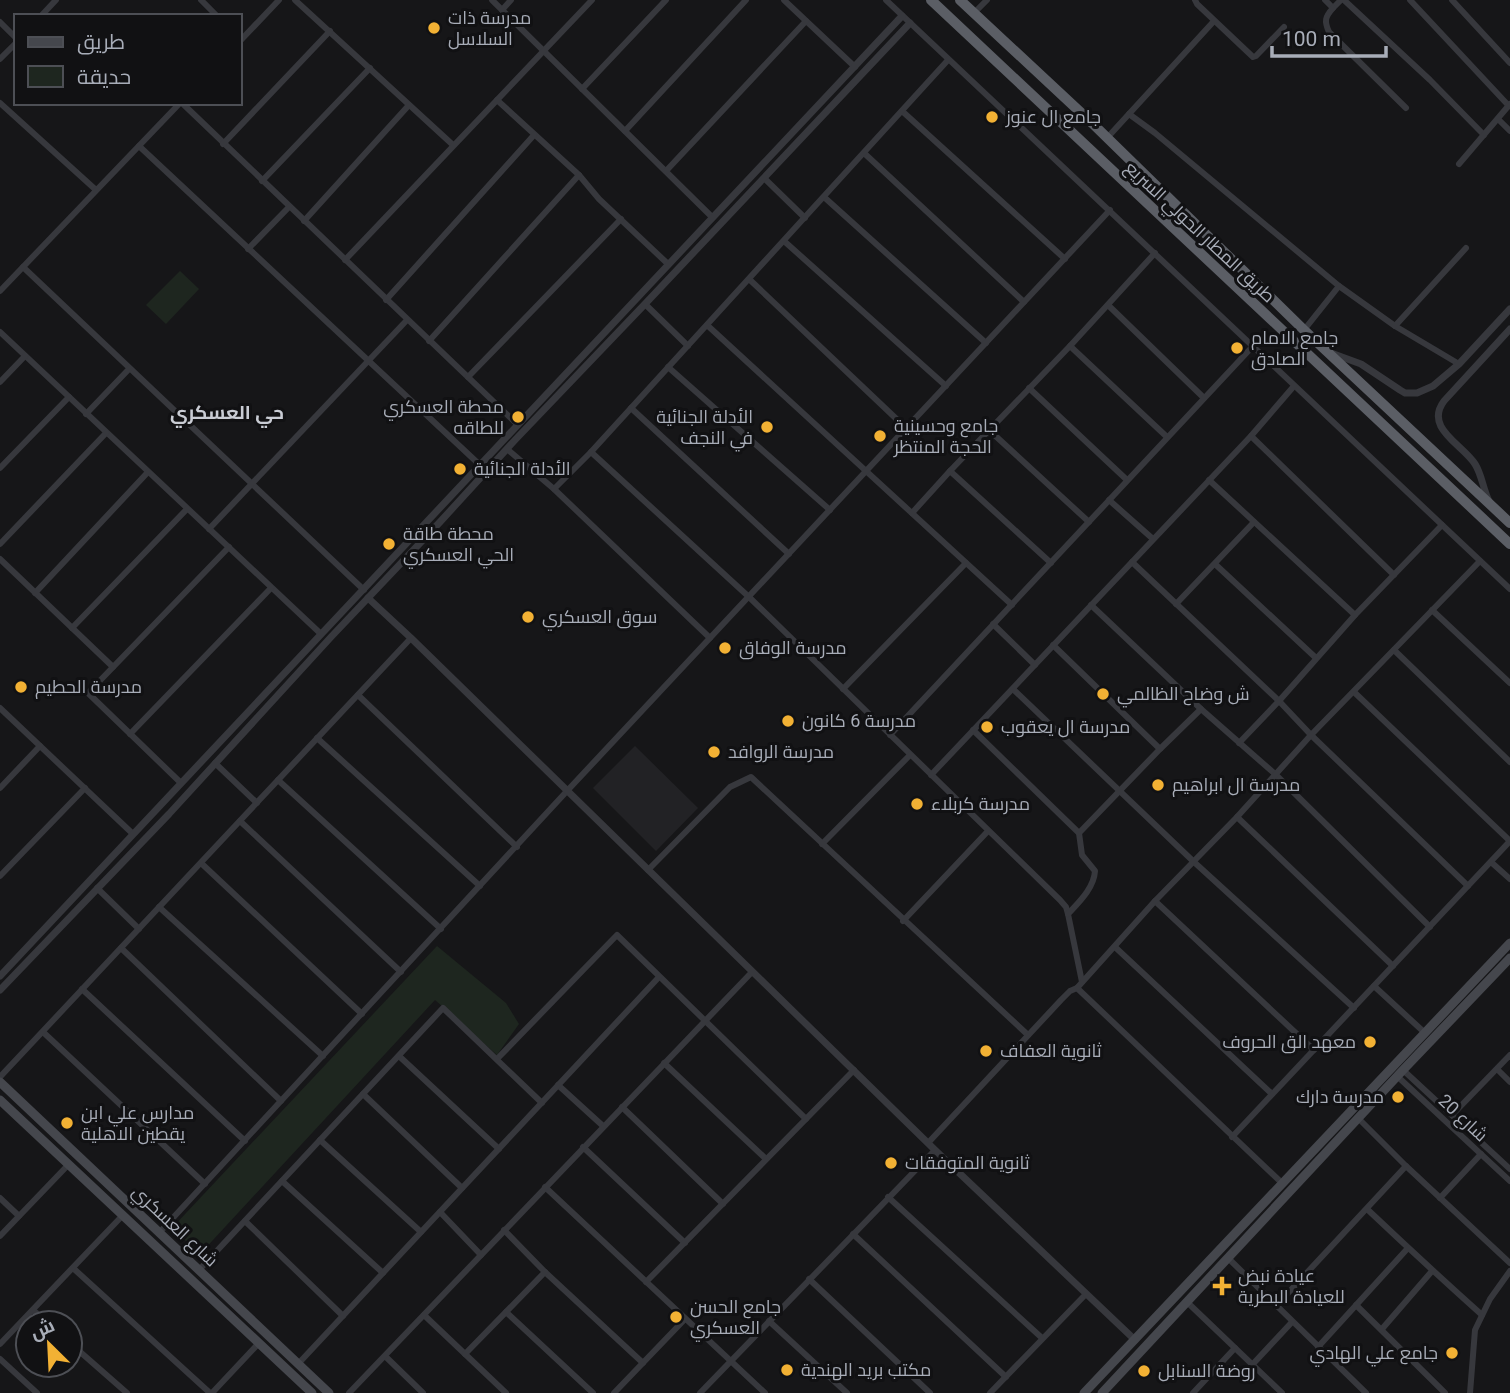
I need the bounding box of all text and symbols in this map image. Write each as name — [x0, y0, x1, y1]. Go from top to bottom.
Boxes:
place label: مدرسة ذات السلاسل — [448, 7, 531, 50]
legend — [14, 14, 242, 105]
scale bar — [1272, 14, 1386, 58]
marker: مدرسة ذات السلاسل — [426, 20, 442, 36]
text: 100 m — [1282, 27, 1341, 51]
text: طريق — [77, 30, 125, 55]
text: حديقة — [77, 65, 131, 89]
place label: جامع ال عنوز — [1005, 106, 1101, 129]
marker: جامع ال عنوز — [984, 109, 1000, 125]
street label: طريق المطار الحولي السريع — [1118, 157, 1280, 310]
place label: جامع الامام الصادق — [1251, 327, 1338, 371]
marker: جامع الامام الصادق — [1229, 340, 1245, 356]
place label: محطة العسكري للطاقه — [383, 396, 504, 438]
district label: حي العسكري — [170, 401, 284, 428]
place label: الأدلة الجنائية في النجف — [656, 406, 753, 452]
marker: محطة العسكري للطاقه — [510, 409, 526, 425]
place label: جامع وحسينية الحجة المنتظر — [893, 415, 998, 458]
marker: الأدلة الجنائية في النجف — [759, 419, 775, 435]
marker: جامع وحسينية الحجة المنتظر — [872, 428, 888, 444]
place label: الأدلة الجنائية — [474, 458, 571, 479]
marker: الأدلة الجنائية — [452, 461, 468, 477]
place label: محطة طاقة الحي العسكري — [403, 523, 514, 569]
marker: محطة طاقة الحي العسكري — [381, 536, 397, 552]
place label: سوق العسكري — [542, 606, 657, 631]
marker: سوق العسكري — [520, 609, 536, 625]
place label: مدرسة الوفاق — [739, 637, 847, 660]
marker: مدرسة الوفاق — [717, 640, 733, 656]
place label: مدرسة الحطيم — [35, 676, 142, 699]
marker: مدرسة الحطيم — [13, 679, 29, 695]
place label: ش وضاح الظالمي — [1117, 683, 1250, 708]
marker: ش وضاح الظالمي — [1095, 686, 1111, 702]
place label: مدرسة 6 كانون — [802, 710, 916, 732]
marker: مدرسة 6 كانون — [780, 713, 796, 729]
place label: مدرسة ال يعقوب — [1001, 716, 1130, 738]
marker: مدرسة ال يعقوب — [979, 719, 995, 735]
place label: مدرسة الروافد — [728, 741, 834, 763]
marker: مدرسة الروافد — [706, 744, 722, 760]
place label: مدرسة ال ابراهيم — [1172, 774, 1300, 797]
marker: مدرسة ال ابراهيم — [1150, 777, 1166, 793]
place label: مدرسة كربلاء — [931, 793, 1030, 815]
marker: مدرسة كربلاء — [909, 796, 925, 812]
place label: معهد الق الحروف — [1222, 1031, 1356, 1054]
marker: معهد الق الحروف — [1362, 1034, 1378, 1050]
place label: ثانوية العفاف — [1000, 1040, 1102, 1062]
marker: ثانوية العفاف — [978, 1043, 994, 1059]
place label: مدرسة دارك — [1296, 1086, 1384, 1108]
marker: مدرسة دارك — [1390, 1089, 1406, 1105]
street label: شارع 20 — [1433, 1090, 1492, 1147]
place label: مدارس علي ابن يقطين الاهلية — [81, 1102, 194, 1145]
marker: مدارس علي ابن يقطين الاهلية — [59, 1115, 75, 1131]
place label: ثانوية المتوفقات — [905, 1152, 1030, 1174]
marker: ثانوية المتوفقات — [883, 1155, 899, 1171]
street label: شارع العسكري — [125, 1181, 223, 1274]
place label: عيادة نبض للعيادة البطرية — [1238, 1265, 1345, 1308]
marker: عيادة نبض للعيادة البطرية — [1212, 1276, 1232, 1296]
place label: جامع الحسن العسكري — [690, 1296, 781, 1342]
north arrow — [14, 1309, 84, 1379]
marker: جامع الحسن العسكري — [668, 1309, 684, 1325]
text: ش — [26, 1313, 58, 1344]
place label: جامع علي الهادي — [1309, 1342, 1438, 1367]
marker: جامع علي الهادي — [1444, 1345, 1460, 1361]
place label: مكتب بريد الهندية — [801, 1359, 931, 1381]
place label: روضة السنابل — [1158, 1360, 1255, 1382]
marker: مكتب بريد الهندية — [779, 1362, 795, 1378]
marker: روضة السنابل — [1136, 1363, 1152, 1379]

